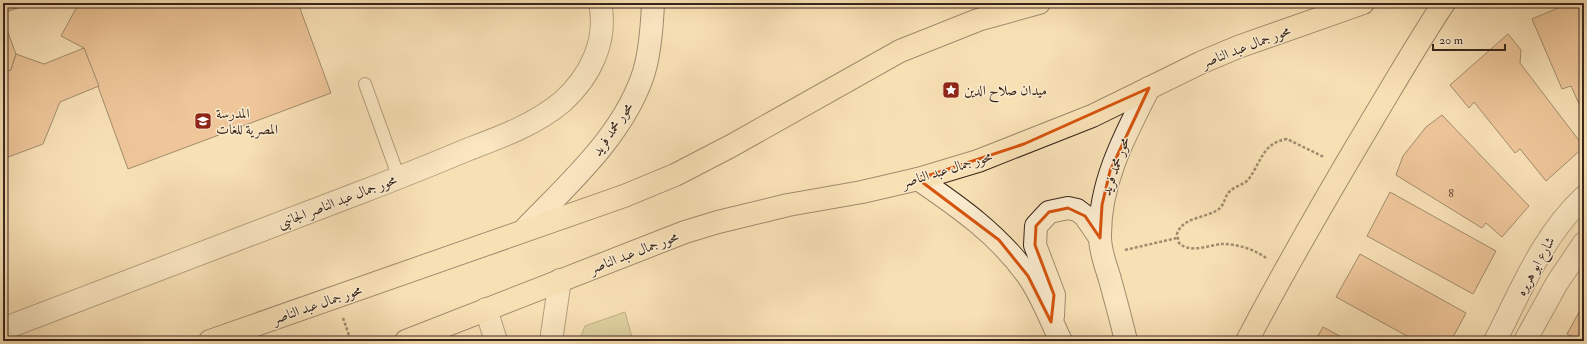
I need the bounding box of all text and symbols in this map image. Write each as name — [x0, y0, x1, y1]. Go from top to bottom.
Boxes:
street label: محور جمال عبد الناصر — [1198, 22, 1294, 73]
scale bar — [1433, 26, 1505, 52]
text: 20 m — [1439, 33, 1464, 48]
place icon: ميدان صلاح الدين — [941, 80, 961, 100]
place label: ميدان صلاح الدين — [964, 82, 1047, 103]
street label: محور محمد فريد — [588, 99, 637, 159]
place label: المدرسة المصرية للغات — [216, 105, 278, 139]
school or university icon: المدرسة المصرية للغات — [193, 111, 213, 131]
street label: محور محمد فريد — [1098, 134, 1134, 198]
street label: محور جمال عبد الناصر — [898, 148, 995, 193]
street label: محور جمال عبد الناصر الجانبى — [275, 171, 400, 234]
house number: 8 — [1448, 186, 1454, 201]
street label: محور جمال عبد الناصر — [586, 228, 682, 279]
street label: شارع ابو هريره — [1512, 234, 1561, 300]
street label: محور جمال عبد الناصر — [268, 281, 365, 329]

